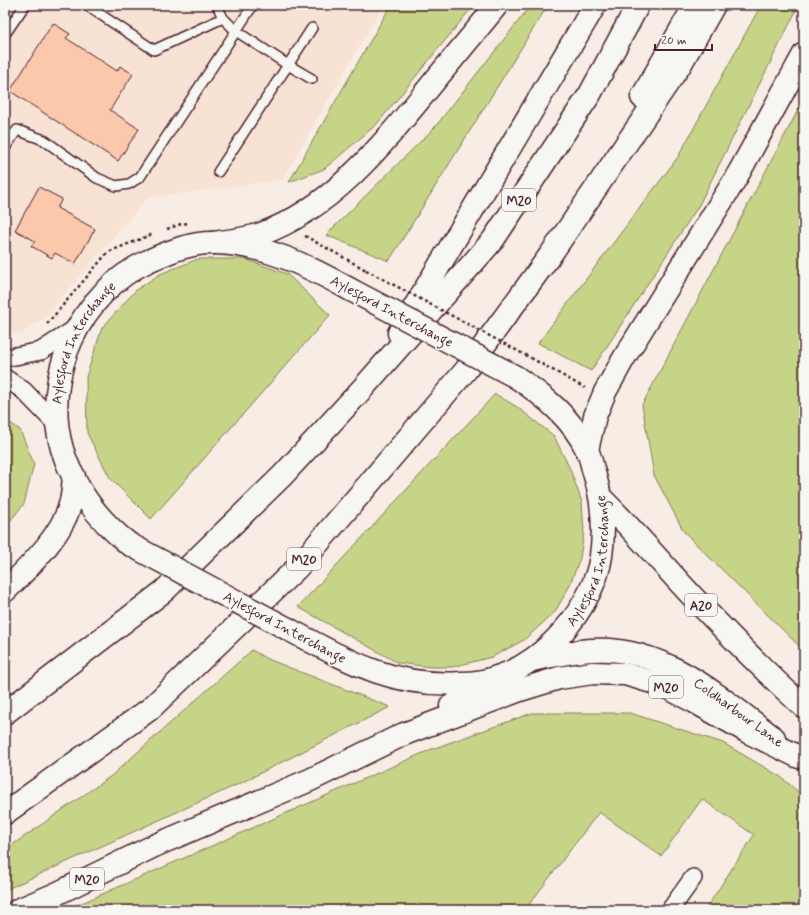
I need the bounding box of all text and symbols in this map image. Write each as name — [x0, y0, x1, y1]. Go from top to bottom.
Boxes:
scale bar — [655, 26, 712, 52]
text: 20 m — [661, 33, 687, 49]
road number: M20 — [502, 189, 536, 211]
street label: Aylesford Interchange — [326, 272, 456, 354]
street label: Aylesford Interchange — [48, 278, 120, 405]
street label: Aylesford Interchange — [563, 494, 614, 630]
road number: M20 — [287, 548, 321, 570]
street label: Aylesford Interchange — [219, 588, 349, 670]
road number: A20 — [685, 594, 717, 616]
street label: Coldharbour Lane — [690, 674, 787, 752]
road number: M20 — [649, 676, 683, 698]
road number: M20 — [70, 868, 104, 890]

